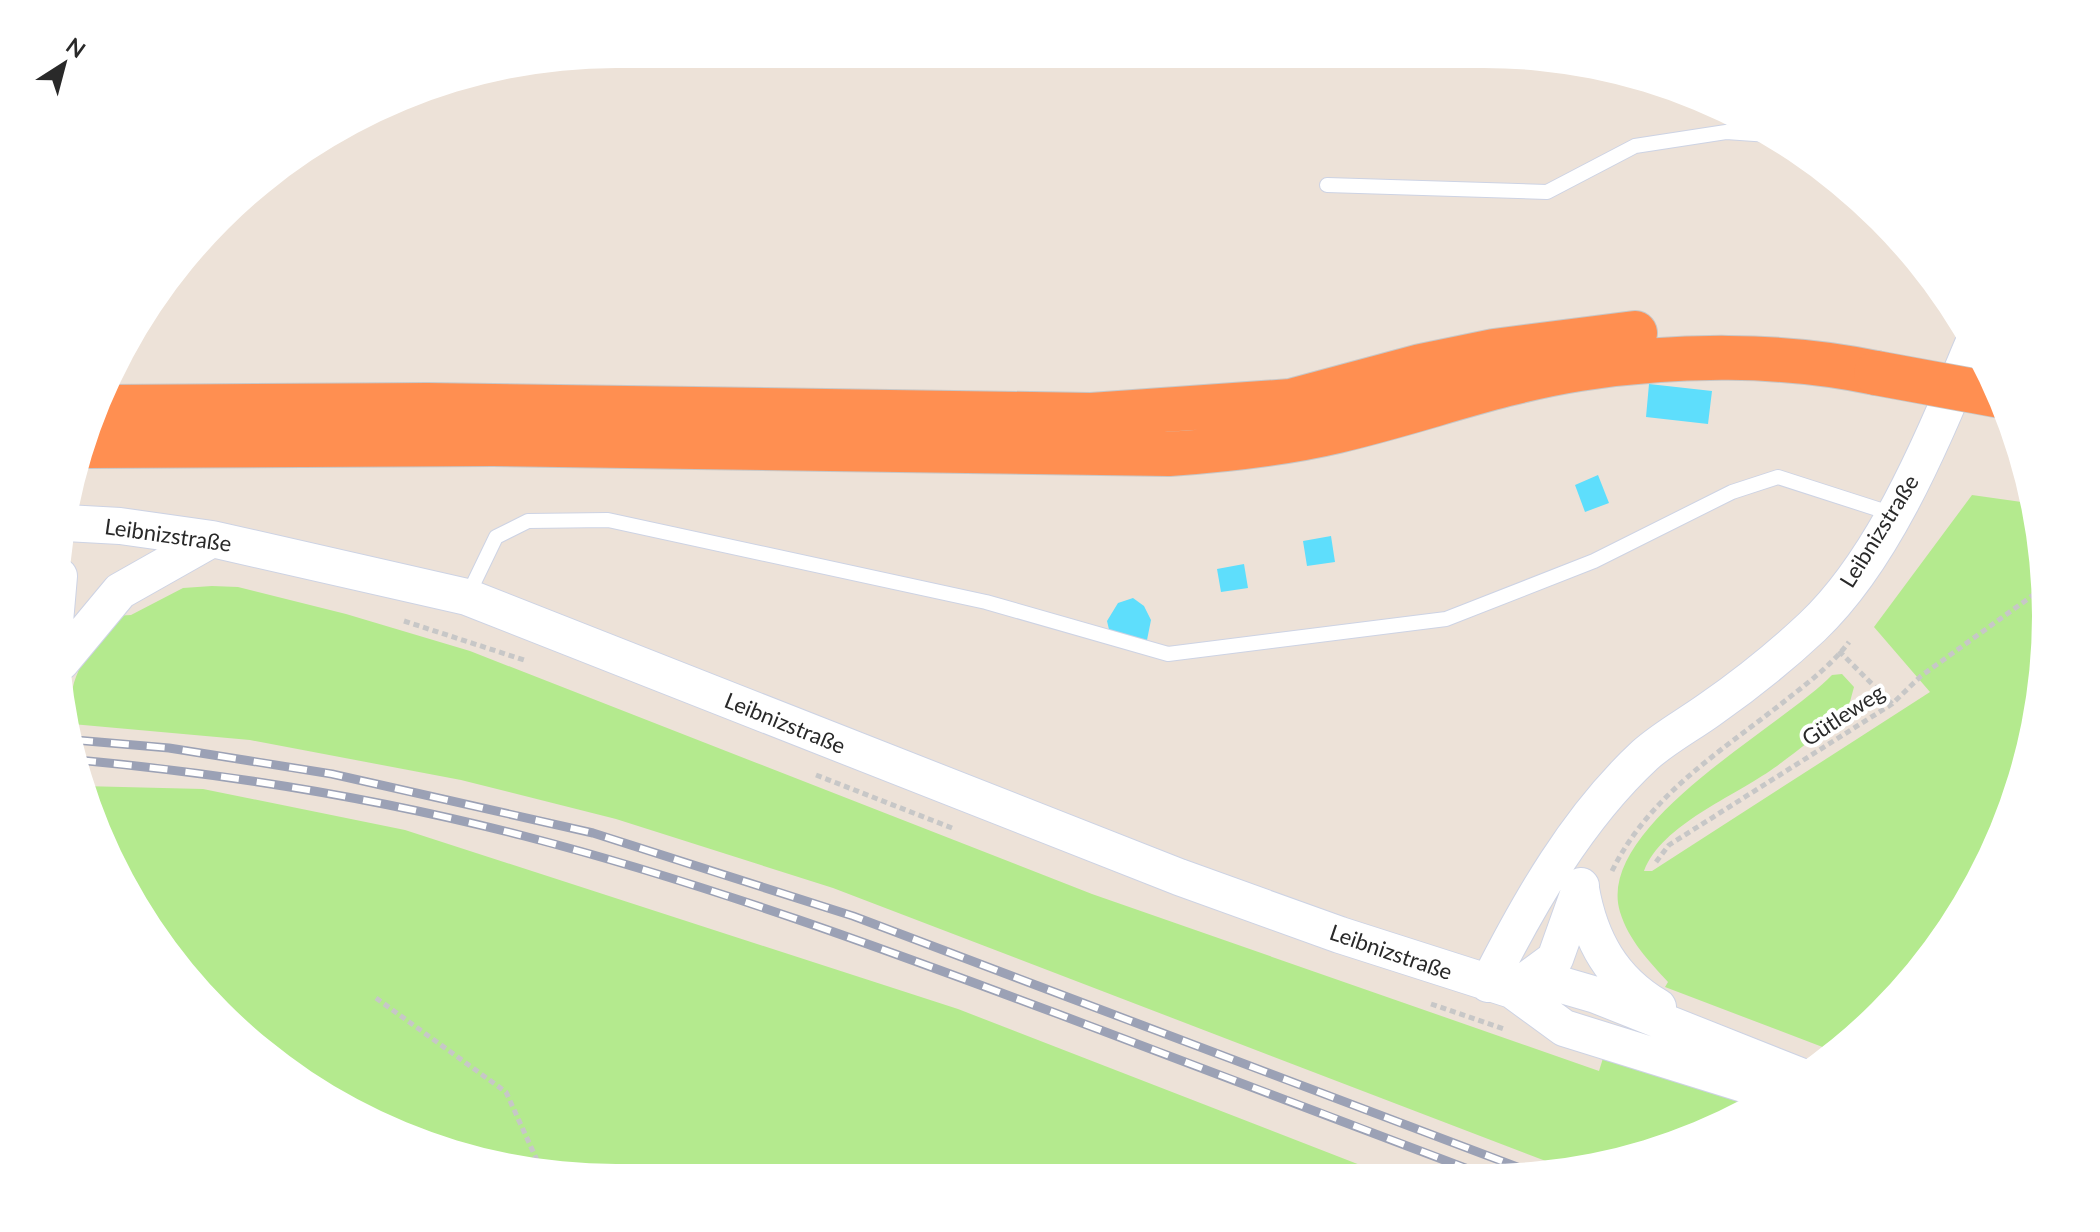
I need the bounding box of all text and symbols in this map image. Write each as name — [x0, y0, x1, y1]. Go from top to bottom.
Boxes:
north arrow — [24, 24, 104, 104]
text: N — [61, 32, 91, 63]
street label: Leibnizstraße — [1833, 469, 1924, 592]
street label: Leibnizstraße — [103, 512, 233, 557]
street label: Gütleweg — [1796, 678, 1889, 751]
street label: Leibnizstraße — [721, 686, 849, 759]
street label: Leibnizstraße — [1326, 918, 1456, 985]

